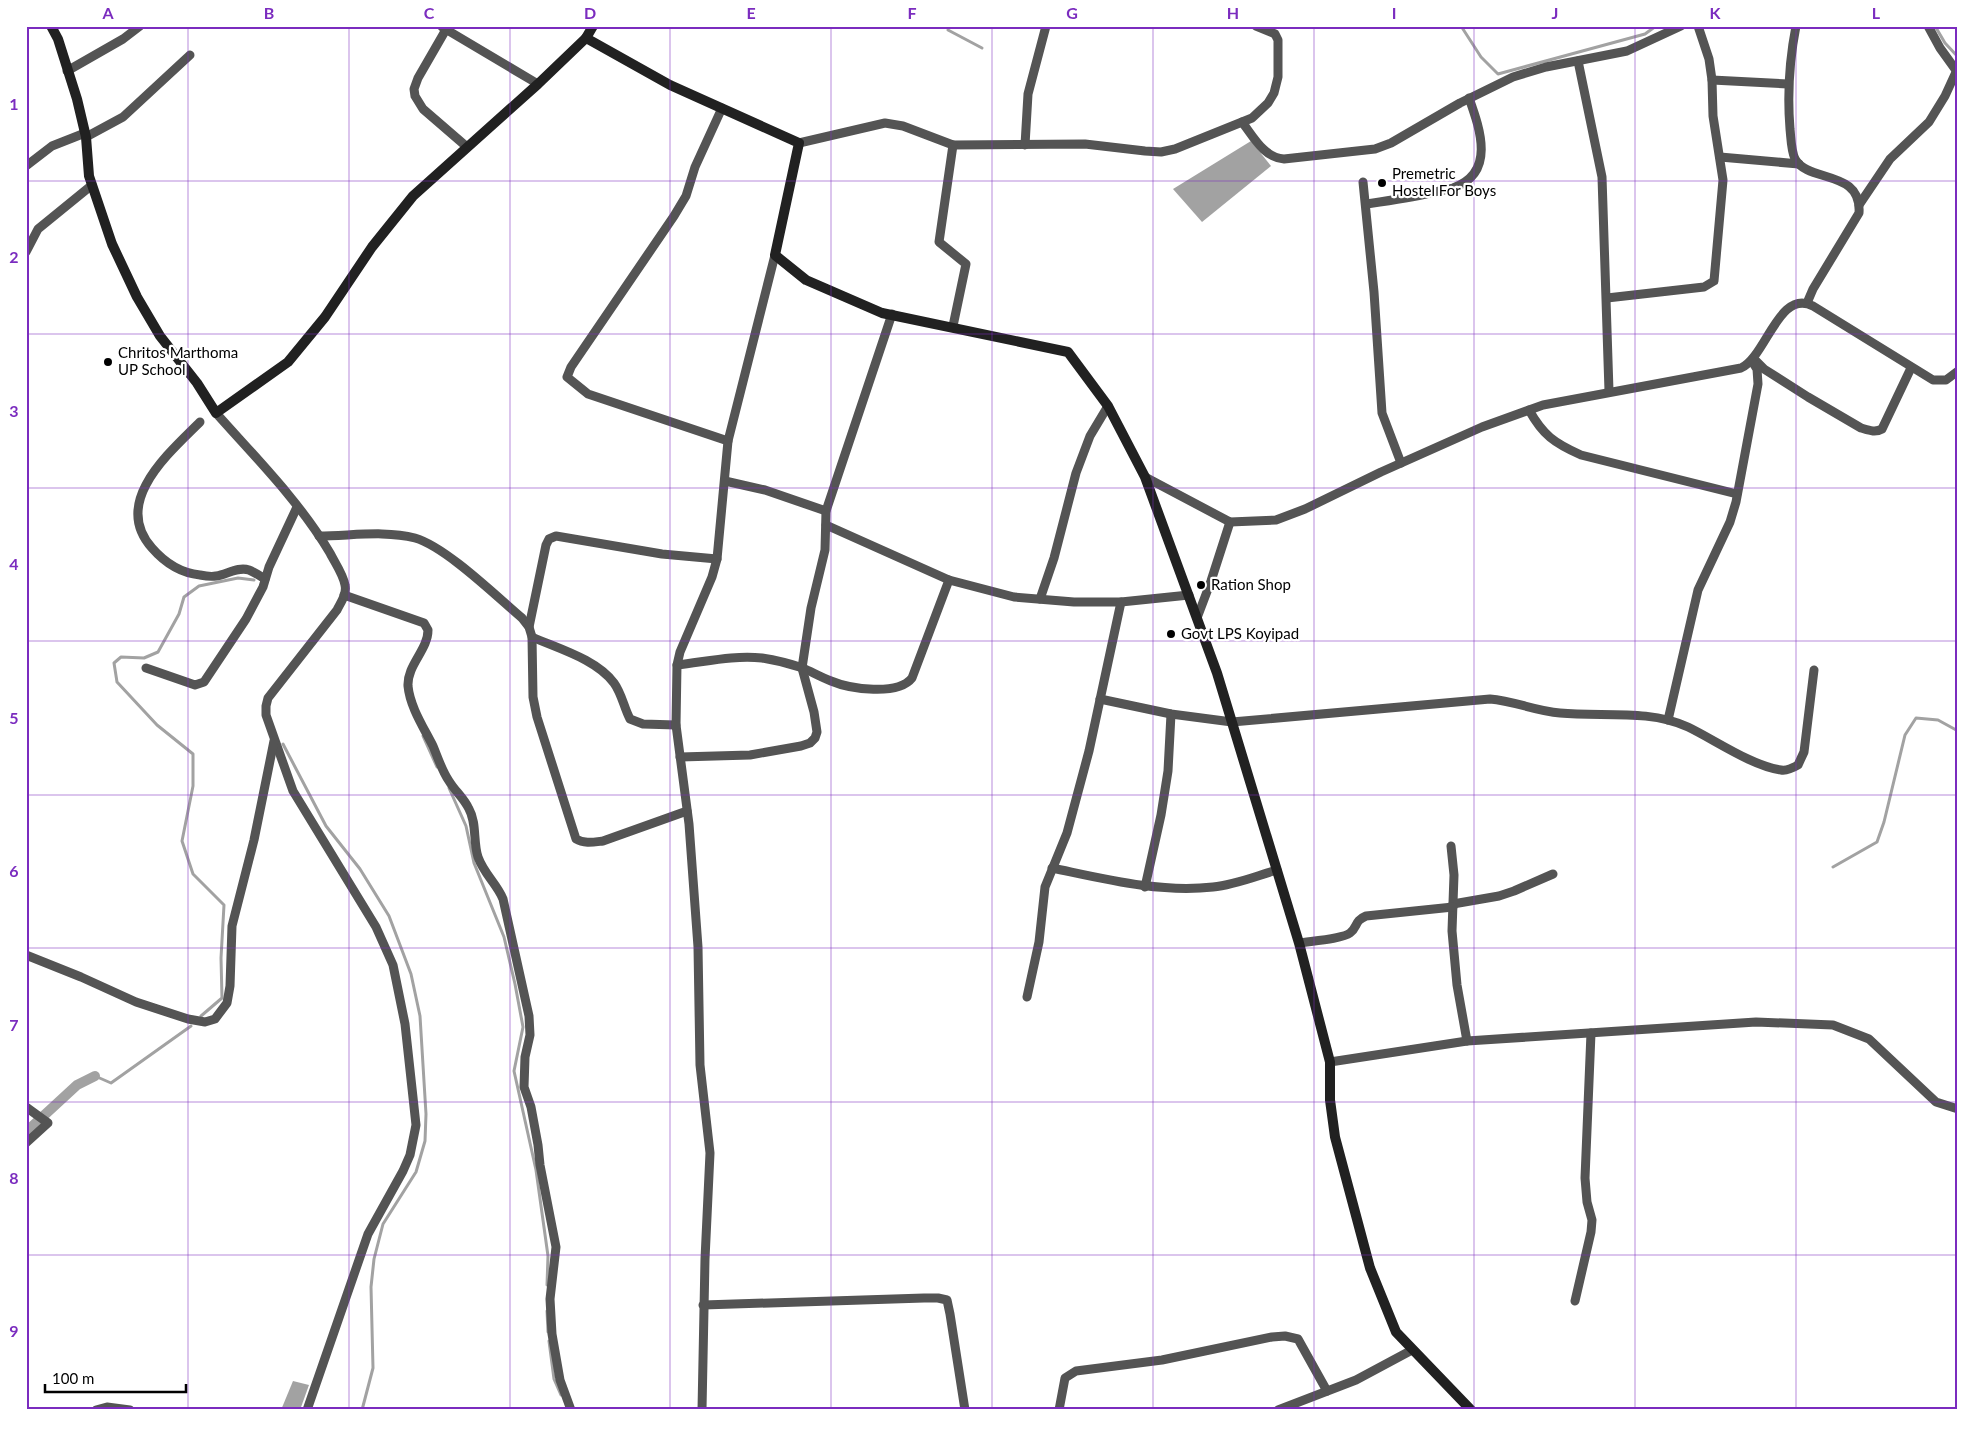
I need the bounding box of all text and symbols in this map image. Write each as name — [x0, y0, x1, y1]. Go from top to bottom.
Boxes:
text: A — [101, 3, 114, 22]
text: B — [264, 3, 274, 22]
text: C — [424, 3, 435, 22]
text: D — [584, 3, 596, 22]
text: E — [746, 3, 756, 22]
text: F — [907, 3, 917, 22]
text: G — [1066, 3, 1078, 22]
text: H — [1227, 3, 1239, 22]
text: I — [1392, 3, 1396, 22]
text: J — [1552, 3, 1558, 22]
text: K — [1710, 3, 1722, 22]
text: L — [1872, 3, 1881, 22]
text: 1 — [9, 94, 19, 113]
place label: Premetric Hostel For Boys — [1392, 164, 1496, 199]
marker: Premetric Hostel For Boys — [1376, 177, 1388, 189]
text: 2 — [9, 247, 19, 266]
place label: Chritos Marthoma UP School — [118, 343, 238, 378]
marker: Chritos Marthoma UP School — [102, 356, 114, 368]
text: 3 — [9, 401, 19, 420]
text: 4 — [9, 554, 19, 573]
place label: Ration Shop — [1211, 575, 1291, 593]
marker: Ration Shop — [1195, 579, 1207, 591]
place label: Govt LPS Koyipad — [1181, 624, 1299, 642]
marker: Govt LPS Koyipad — [1165, 628, 1177, 640]
text: 5 — [9, 708, 19, 727]
text: 6 — [9, 861, 19, 880]
text: 7 — [9, 1015, 19, 1034]
text: 8 — [9, 1168, 19, 1187]
text: 9 — [9, 1321, 19, 1340]
scale bar — [45, 1361, 186, 1393]
text: 100 m — [52, 1369, 94, 1387]

